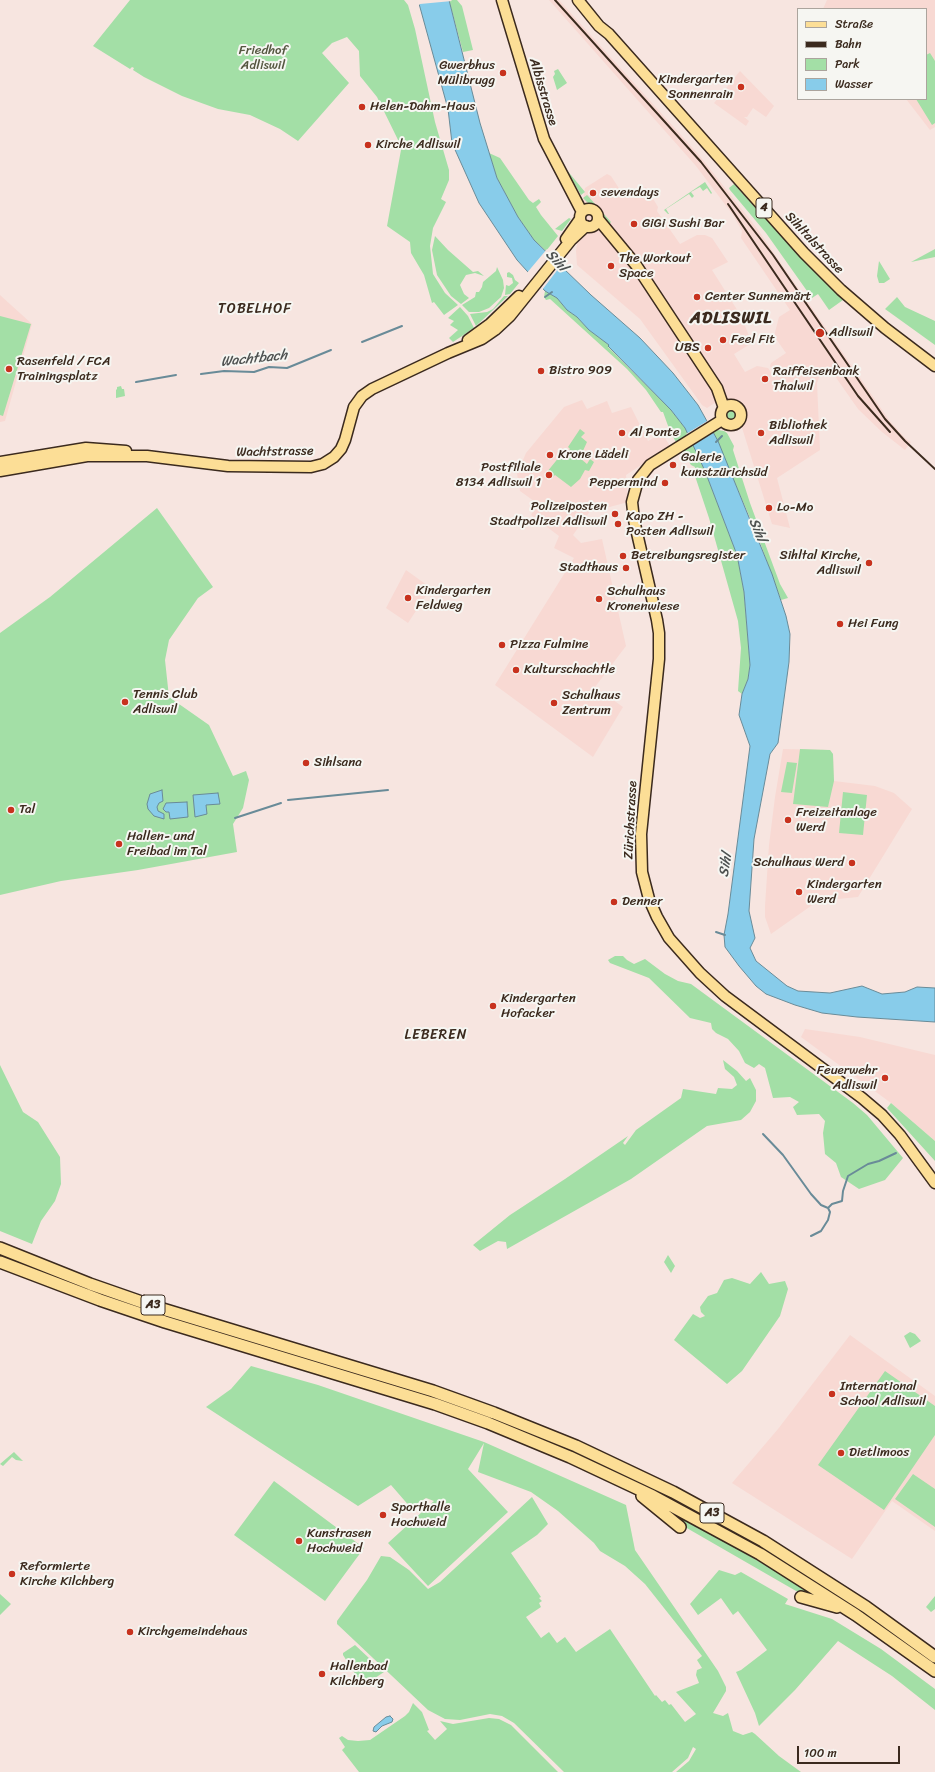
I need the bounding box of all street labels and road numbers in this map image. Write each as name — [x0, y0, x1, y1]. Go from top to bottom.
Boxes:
street label: Albisstrasse — [525, 56, 561, 128]
road number: 4 — [756, 198, 772, 218]
street label: Sihltalstrasse — [781, 209, 847, 277]
street label: Wachtstrasse — [236, 444, 314, 460]
street label: Zürichstrasse — [621, 780, 641, 860]
road number: A3 — [141, 1295, 165, 1315]
road number: A3 — [700, 1503, 724, 1523]

